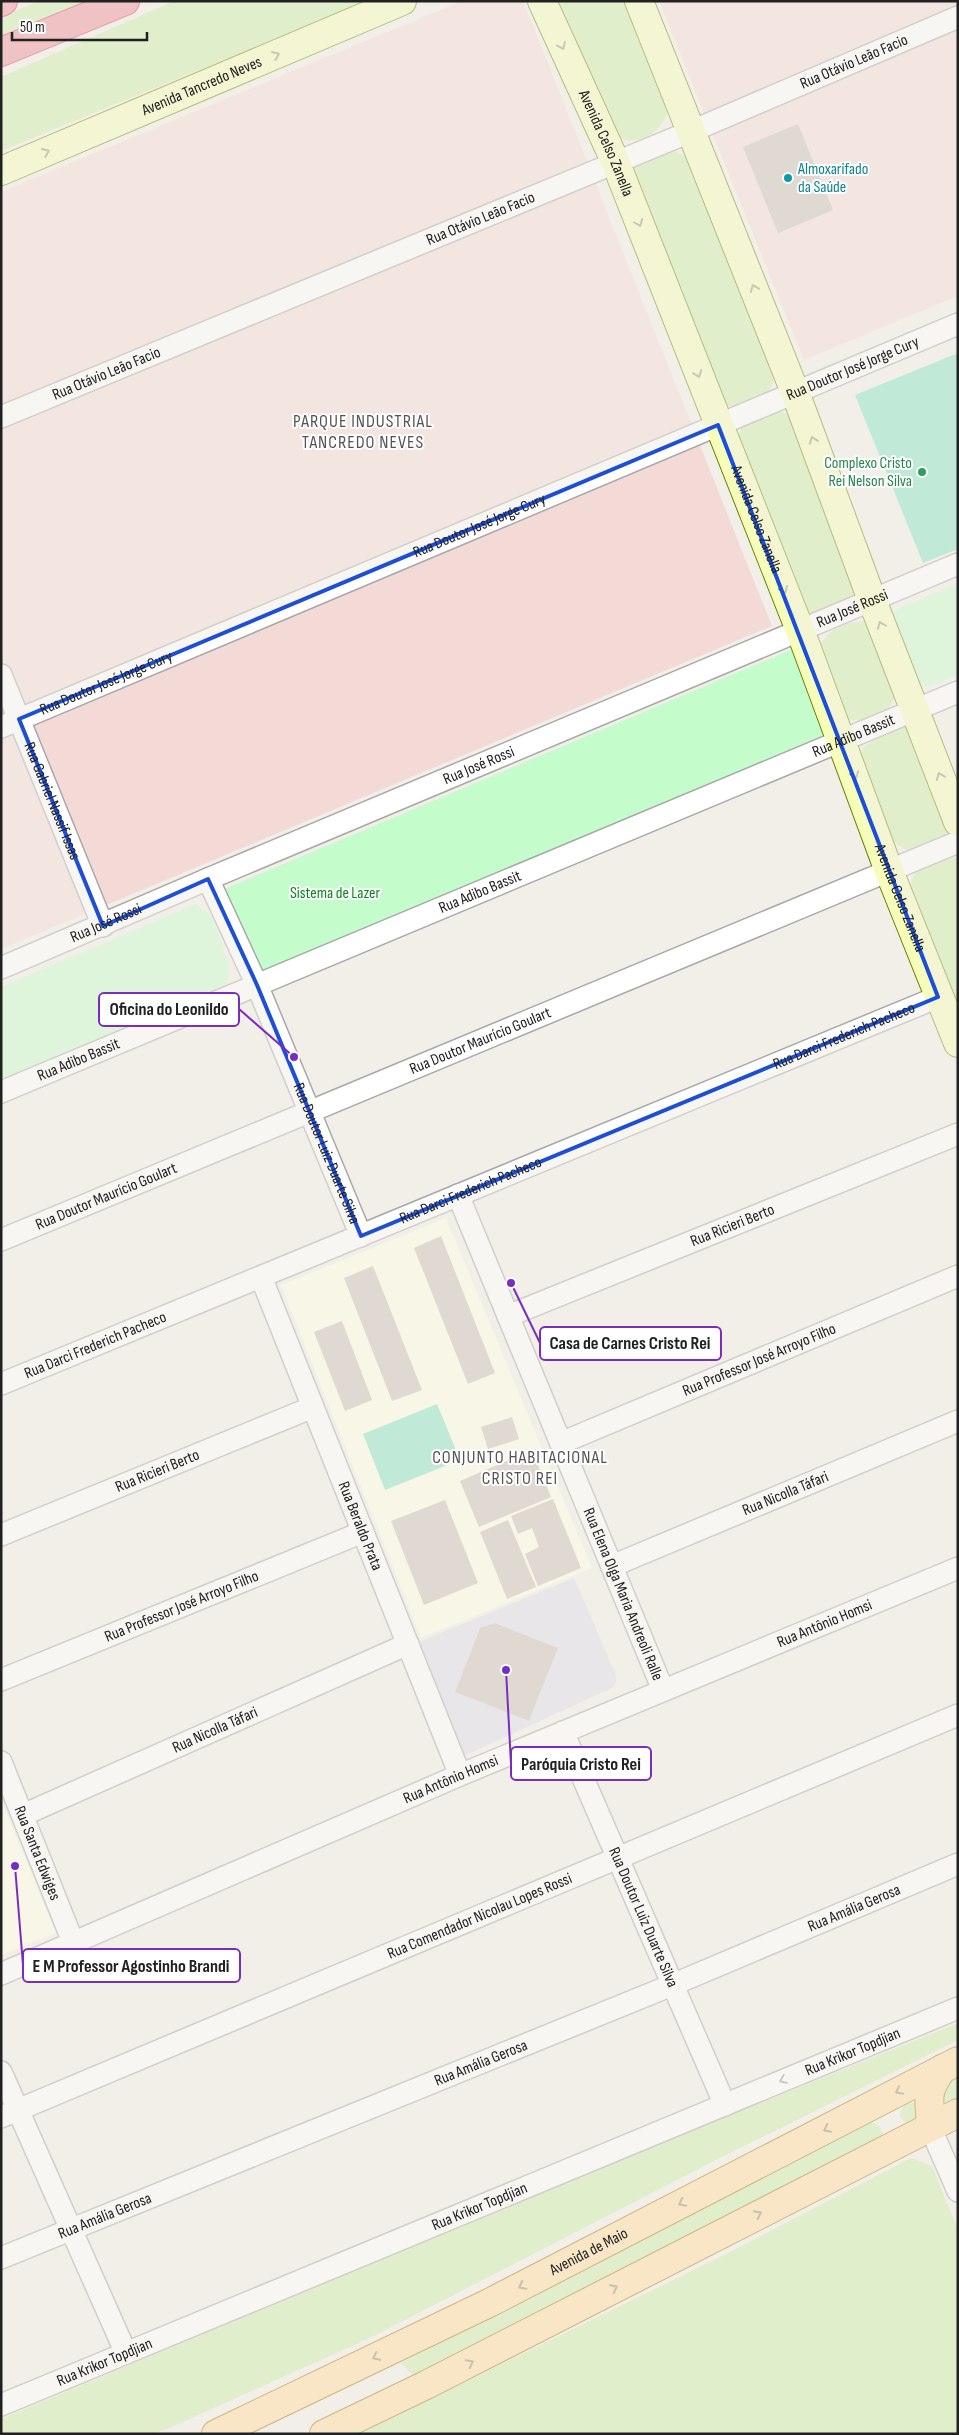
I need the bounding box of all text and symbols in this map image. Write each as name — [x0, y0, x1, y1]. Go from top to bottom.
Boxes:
scale bar — [12, 10, 148, 42]
text: 50 m — [20, 18, 45, 37]
street label: Rua Otávio Leão Facio — [797, 30, 911, 93]
one-way arrow — [556, 41, 567, 50]
one-way arrow — [271, 50, 280, 61]
street label: Avenida Tancredo Neves — [138, 52, 265, 120]
street label: Avenida Celso Zanella — [574, 86, 638, 199]
one-way arrow — [41, 148, 50, 159]
place label: Almoxarifado da Saúde — [797, 160, 868, 197]
marker: Almoxarifado da Saúde — [782, 172, 794, 184]
street label: Rua Otávio Leão Facio — [424, 188, 538, 249]
one-way arrow — [633, 218, 644, 227]
one-way arrow — [750, 284, 760, 293]
street label: Rua Doutor José Jorge Cury — [783, 332, 922, 405]
street label: Rua Otávio Leão Facio — [49, 343, 163, 404]
one-way arrow — [693, 370, 703, 378]
district label: PARQUE INDUSTRIAL TANCREDO NEVES — [293, 411, 433, 453]
one-way arrow — [809, 436, 819, 444]
place label: Complexo Cristo Rei Nelson Silva — [824, 454, 912, 491]
street label: Avenida Celso Zanella — [726, 462, 786, 576]
marker: Complexo Cristo Rei Nelson Silva — [916, 466, 928, 478]
street label: Rua Doutor José Jorge Cury — [410, 489, 548, 562]
street label: Rua José Rossi — [814, 585, 891, 632]
one-way arrow — [778, 586, 788, 594]
one-way arrow — [877, 621, 887, 630]
street label: Rua Doutor José Jorge Cury — [37, 646, 175, 719]
street label: Rua Adibo Bassit — [809, 710, 898, 761]
street label: Rua Gabriel Nassif Issas — [20, 739, 85, 863]
street label: Rua José Rossi — [440, 742, 517, 789]
one-way arrow — [849, 770, 859, 779]
one-way arrow — [936, 773, 946, 781]
street label: Avenida Celso Zanella — [870, 840, 930, 955]
street label: Rua Adibo Bassit — [436, 866, 524, 917]
park label: Sistema de Lazer — [290, 884, 380, 903]
street label: Rua José Rossi — [67, 899, 144, 947]
callout: Oficina do Leonildo — [99, 993, 239, 1026]
street label: Rua Darci Frederich Pacheco — [770, 998, 918, 1074]
text: Oficina do Leonildo — [109, 999, 229, 1020]
street label: Rua Doutor Maurício Goulart — [407, 1003, 554, 1079]
street label: Rua Adibo Bassit — [34, 1034, 123, 1085]
street label: Rua Doutor Luiz Duarte Silva — [289, 1080, 364, 1227]
street label: Rua Darci Frederich Pacheco — [397, 1152, 544, 1228]
street label: Rua Doutor Maurício Goulart — [33, 1158, 180, 1234]
street label: Rua Ricieri Berto — [688, 1200, 777, 1251]
street label: Rua Darci Frederich Pacheco — [21, 1307, 169, 1383]
street label: Rua Professor José Arroyo Filho — [680, 1319, 839, 1400]
callout: Casa de Carnes Cristo Rei — [540, 1327, 721, 1360]
text: Casa de Carnes Cristo Rei — [549, 1333, 711, 1354]
street label: Rua Ricieri Berto — [113, 1445, 202, 1497]
district label: CONJUNTO HABITACIONAL CRISTO REI — [432, 1447, 608, 1489]
street label: Rua Nicolla Táfari — [740, 1467, 831, 1520]
street label: Rua Beraldo Prata — [334, 1479, 387, 1573]
street label: Rua Elena Olga Maria Andreoli Ralle — [579, 1505, 667, 1683]
street label: Rua Professor José Arroyo Filho — [102, 1566, 261, 1646]
street label: Rua Antônio Homsi — [774, 1595, 875, 1652]
street label: Rua Nicolla Táfari — [169, 1703, 261, 1757]
callout: Paróquia Cristo Rei — [511, 1747, 651, 1780]
street label: Rua Antônio Homsi — [400, 1751, 501, 1808]
text: Paróquia Cristo Rei — [521, 1754, 641, 1775]
street label: Rua Santa Edwiges — [10, 1803, 65, 1903]
street label: Rua Doutor Luiz Duarte Silva — [605, 1844, 682, 1990]
street label: Rua Comendador Nicolau Lopes Rossi — [384, 1869, 575, 1963]
street label: Rua Amália Gerosa — [805, 1880, 903, 1936]
callout: E M Professor Agostinho Brandi — [23, 1949, 240, 1982]
text: E M Professor Agostinho Brandi — [33, 1956, 229, 1977]
street label: Rua Krikor Topdjian — [802, 2023, 903, 2080]
street label: Rua Amália Gerosa — [431, 2035, 530, 2090]
one-way arrow — [780, 2075, 788, 2085]
one-way arrow — [895, 2085, 904, 2095]
one-way arrow — [823, 2123, 832, 2133]
street label: Rua Krikor Topdjian — [429, 2178, 530, 2235]
street label: Rua Amália Gerosa — [55, 2188, 154, 2243]
one-way arrow — [678, 2197, 687, 2207]
one-way arrow — [753, 2210, 762, 2220]
street label: Avenida de Maio — [546, 2224, 631, 2280]
one-way arrow — [518, 2280, 527, 2290]
one-way arrow — [609, 2284, 618, 2294]
street label: Rua Krikor Topdjian — [54, 2334, 155, 2390]
one-way arrow — [372, 2351, 381, 2362]
one-way arrow — [464, 2359, 473, 2369]

